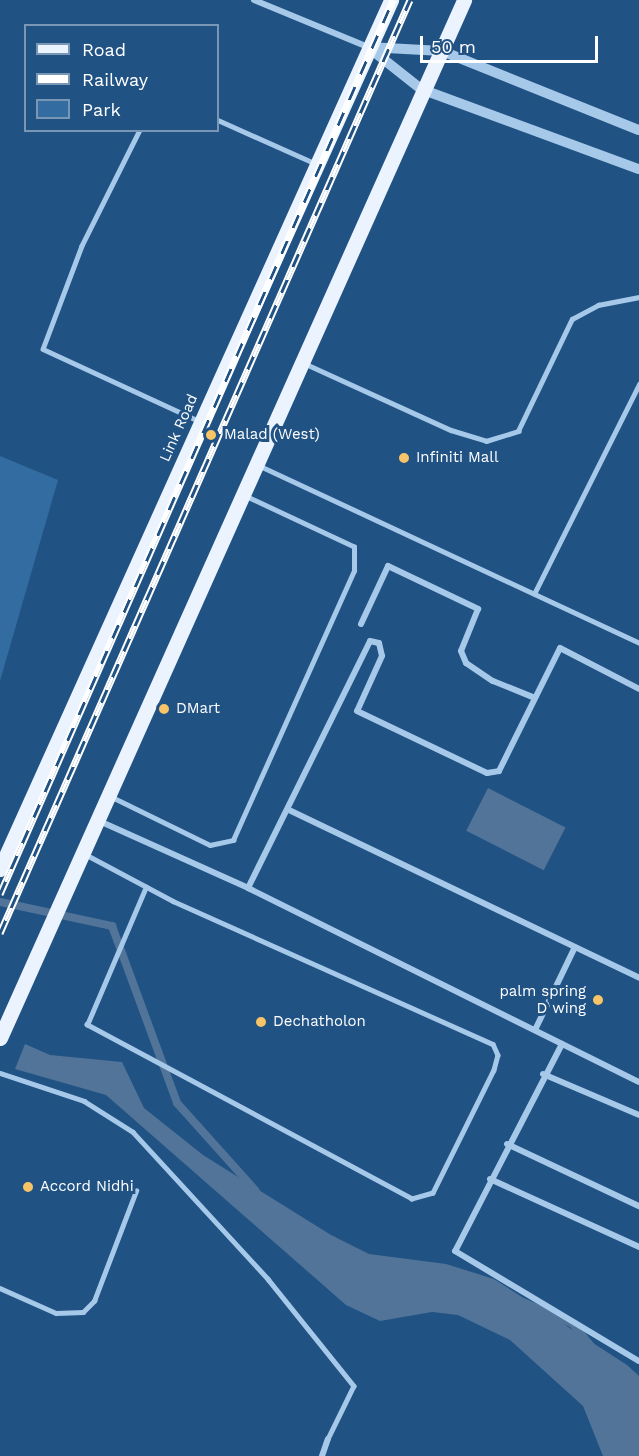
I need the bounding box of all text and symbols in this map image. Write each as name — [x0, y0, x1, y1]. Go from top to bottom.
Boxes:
legend — [24, 24, 219, 132]
scale bar — [423, 24, 602, 62]
text: 50 m — [431, 36, 476, 57]
text: Road — [82, 39, 126, 60]
text: Railway — [82, 69, 148, 90]
text: Park — [82, 99, 121, 120]
street label: Link Road — [156, 391, 202, 465]
marker: Malad (West) — [202, 426, 220, 444]
place label: Malad (West) — [224, 426, 320, 444]
place label: Infiniti Mall — [416, 449, 498, 467]
marker: Infiniti Mall — [397, 451, 411, 465]
place label: DMart — [176, 700, 220, 718]
marker: DMart — [157, 702, 171, 716]
place label: palm spring D wing — [499, 982, 586, 1017]
marker: palm spring D wing — [591, 993, 605, 1007]
place label: Dechatholon — [273, 1013, 366, 1031]
marker: Dechatholon — [254, 1015, 268, 1029]
place label: Accord Nidhi — [40, 1178, 134, 1196]
marker: Accord Nidhi — [21, 1180, 35, 1194]

